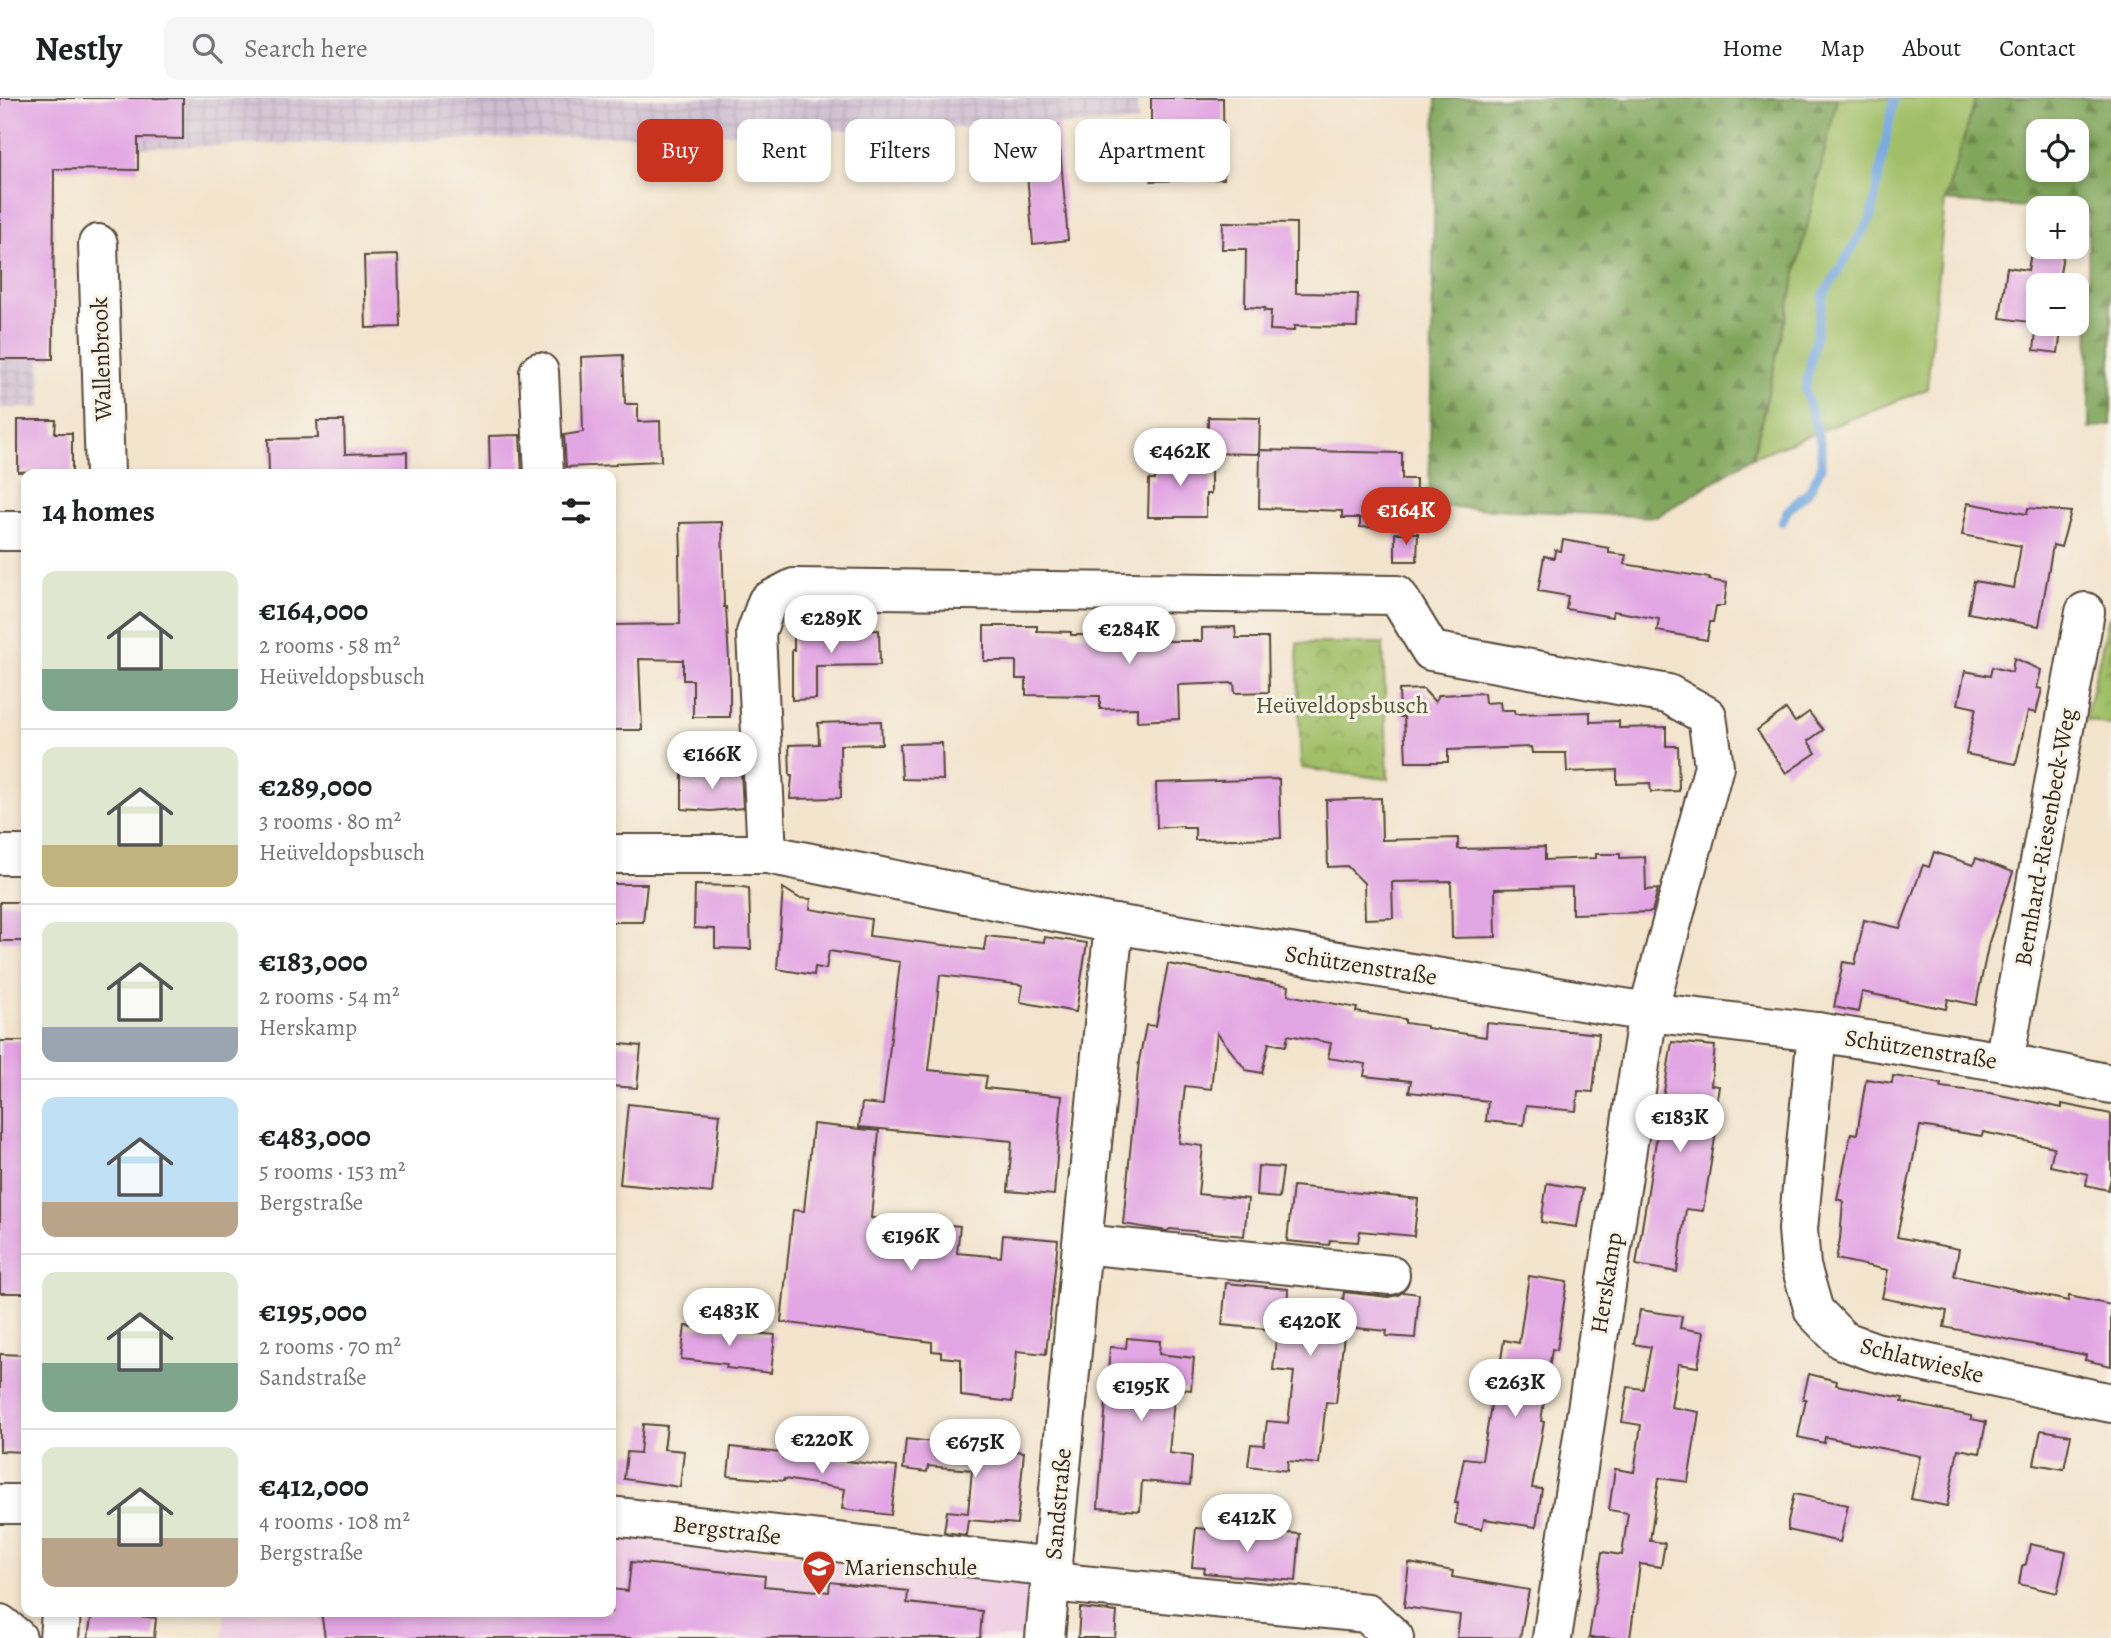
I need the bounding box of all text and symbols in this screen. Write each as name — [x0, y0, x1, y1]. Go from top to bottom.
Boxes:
search box — [164, 17, 654, 80]
text: Nestly — [35, 26, 122, 71]
icon: search — [188, 29, 226, 67]
text: Search here — [244, 31, 368, 66]
text: Home — [1722, 32, 1783, 64]
text: Map — [1821, 32, 1865, 64]
text: About — [1903, 32, 1961, 64]
text: Contact — [1999, 32, 2076, 64]
chip: Buy — [637, 119, 723, 182]
chip: Rent — [737, 119, 831, 182]
chip: Filters — [845, 119, 955, 182]
chip: New — [969, 119, 1061, 182]
chip: Apartment — [1075, 119, 1230, 182]
map controls — [2026, 119, 2089, 336]
button: locate — [2026, 119, 2089, 182]
button: + — [2026, 196, 2089, 259]
button: − — [2026, 273, 2089, 336]
street label: Wallenbrook — [83, 296, 119, 423]
pin: €462K — [1131, 428, 1229, 488]
text: €462K — [1150, 435, 1210, 466]
pin: €164K — [1357, 488, 1455, 547]
text: 14 homes — [42, 491, 155, 531]
icon: filters — [557, 492, 595, 530]
text: €164K — [1377, 494, 1435, 525]
text: €164,000 — [259, 590, 368, 630]
pin: €289K — [782, 596, 880, 655]
icon: home — [98, 599, 182, 683]
text: €289K — [800, 602, 862, 633]
pin: €284K — [1080, 606, 1178, 666]
text: €284K — [1098, 613, 1160, 644]
text: 2 rooms · 58 m² — [259, 630, 400, 661]
text: Heüveldopsbusch — [259, 661, 425, 692]
park label: Heüveldopsbusch — [1255, 689, 1429, 721]
street label: Bernhard-Riesenbeck-Weg — [2007, 705, 2083, 969]
pin: €166K — [663, 732, 761, 791]
text: €166K — [683, 738, 741, 769]
text: €289,000 — [259, 766, 372, 806]
icon: home — [98, 775, 182, 859]
text: 3 rooms · 80 m² — [259, 806, 401, 837]
text: Heüveldopsbusch — [259, 837, 425, 868]
street label: Schützenstraße — [1283, 937, 1439, 993]
text: €183,000 — [259, 941, 368, 981]
icon: home — [98, 950, 182, 1034]
text: 2 rooms · 54 m² — [259, 981, 400, 1012]
text: Herskamp — [259, 1012, 357, 1043]
street label: Schützenstraße — [1843, 1021, 1999, 1077]
pin: €183K — [1631, 1094, 1729, 1154]
text: €183K — [1651, 1101, 1709, 1132]
text: €483,000 — [259, 1116, 371, 1156]
icon: home — [98, 1125, 182, 1209]
text: 5 rooms · 153 m² — [259, 1156, 406, 1187]
text: Bergstraße — [259, 1187, 363, 1218]
pin: €196K — [862, 1214, 960, 1273]
text: €196K — [882, 1220, 940, 1251]
street label: Herskamp — [1582, 1230, 1630, 1336]
pin: €483K — [680, 1288, 778, 1348]
text: €195,000 — [259, 1291, 367, 1331]
text: €483K — [699, 1295, 759, 1326]
pin: €420K — [1261, 1298, 1359, 1358]
icon: home — [98, 1300, 182, 1384]
text: €420K — [1279, 1305, 1341, 1336]
street label: Schlatwieske — [1857, 1329, 1987, 1391]
text: 2 rooms · 70 m² — [259, 1331, 401, 1362]
pin: €263K — [1466, 1360, 1564, 1419]
text: Sandstraße — [259, 1362, 366, 1393]
pin: €195K — [1092, 1364, 1190, 1423]
text: €263K — [1485, 1366, 1545, 1397]
text: €195K — [1112, 1370, 1170, 1401]
pin: €220K — [773, 1416, 871, 1476]
pin: €675K — [926, 1420, 1024, 1479]
text: €220K — [791, 1423, 853, 1454]
text: €675K — [946, 1426, 1004, 1457]
street label: Sandstraße — [1037, 1447, 1079, 1561]
text: €412,000 — [259, 1466, 369, 1506]
icon: home — [98, 1475, 182, 1559]
pin: €412K — [1198, 1494, 1296, 1554]
text: €412K — [1218, 1501, 1276, 1532]
text: 4 rooms · 108 m² — [259, 1506, 410, 1537]
street label: Bergstraße — [671, 1507, 783, 1553]
text: Bergstraße — [259, 1537, 363, 1568]
school or university icon: Marienschule — [800, 1548, 838, 1597]
place label: Marienschule — [844, 1551, 977, 1583]

